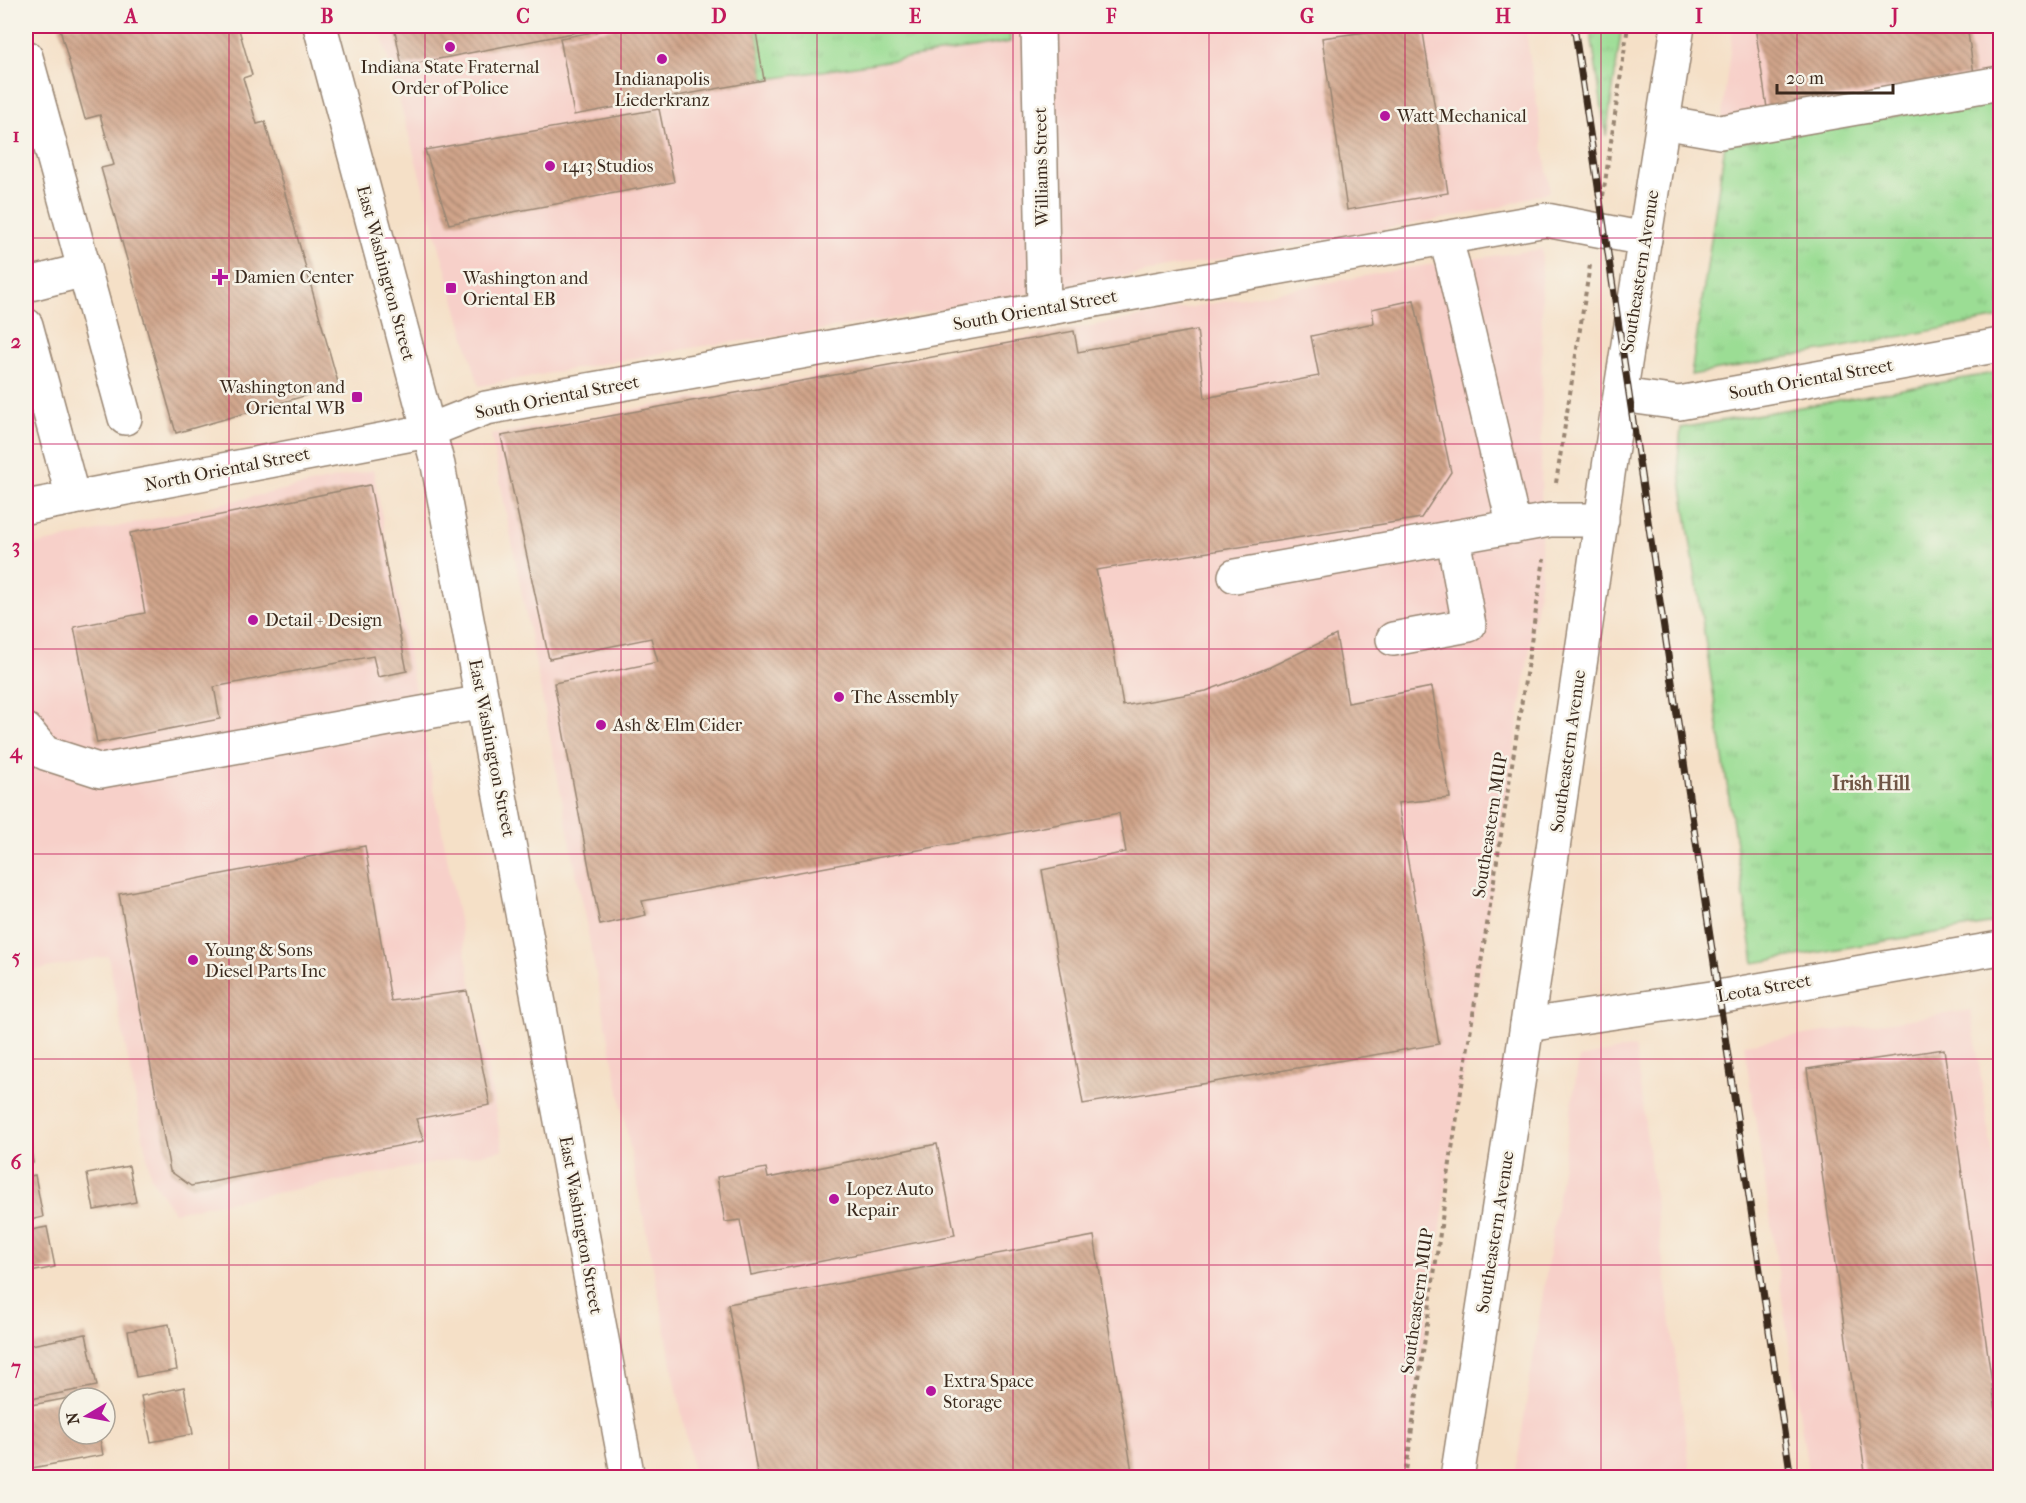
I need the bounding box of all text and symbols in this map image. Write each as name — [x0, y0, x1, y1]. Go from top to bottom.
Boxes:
text: A — [123, 5, 139, 28]
text: B — [320, 5, 334, 28]
text: C — [516, 5, 530, 28]
text: D — [711, 5, 727, 28]
text: E — [909, 5, 921, 28]
text: F — [1105, 5, 1117, 28]
text: G — [1300, 5, 1314, 28]
text: H — [1495, 5, 1511, 28]
text: I — [1695, 5, 1703, 28]
text: J — [1889, 5, 1899, 28]
marker: Indiana State Fraternal Order of Police — [443, 40, 457, 54]
marker: Indianapolis Liederkranz — [655, 52, 669, 66]
place label: Indiana State Fraternal Order of Police — [360, 57, 540, 99]
scale bar — [1777, 57, 1892, 95]
text: 20 m — [1786, 68, 1824, 89]
place label: Indianapolis Liederkranz — [614, 69, 710, 111]
place label: Watt Mechanical — [1396, 106, 1527, 127]
street label: Williams Street — [1030, 107, 1053, 228]
marker: Watt Mechanical — [1378, 109, 1392, 123]
text: 1 — [12, 124, 20, 147]
place label: 1413 Studios — [562, 156, 654, 177]
marker: 1413 Studios — [543, 159, 557, 173]
street label: East Washington Street — [352, 183, 419, 364]
street label: Southeastern Avenue — [1617, 188, 1664, 354]
place label: Damien Center — [234, 267, 354, 288]
marker: Damien Center — [211, 268, 229, 286]
place label: Washington and Oriental EB — [462, 268, 589, 310]
marker: Washington and Oriental EB — [444, 281, 458, 295]
street label: South Oriental Street — [951, 286, 1119, 335]
text: 2 — [11, 330, 21, 353]
street label: South Oriental Street — [1727, 355, 1895, 404]
street label: South Oriental Street — [474, 371, 641, 424]
place label: Washington and Oriental WB — [219, 377, 345, 419]
marker: Washington and Oriental WB — [350, 390, 364, 404]
street label: North Oriental Street — [143, 443, 312, 496]
text: 3 — [12, 535, 20, 558]
place label: Detail + Design — [265, 610, 383, 631]
marker: Detail + Design — [246, 613, 260, 627]
street label: East Washington Street — [464, 657, 519, 839]
street label: Southeastern Avenue — [1547, 668, 1590, 834]
place label: The Assembly — [851, 687, 960, 708]
marker: The Assembly — [832, 690, 846, 704]
place label: Ash & Elm Cider — [612, 715, 743, 736]
marker: Ash & Elm Cider — [594, 718, 608, 732]
text: 4 — [9, 740, 23, 764]
street label: Southeastern MUP — [1469, 751, 1512, 899]
district label: Irish Hill — [1832, 772, 1910, 795]
place label: Young & Sons Diesel Parts Inc — [204, 940, 326, 982]
text: 5 — [12, 946, 21, 969]
marker: Young & Sons Diesel Parts Inc — [186, 953, 200, 967]
street label: Leota Street — [1715, 970, 1813, 1007]
street label: East Washington Street — [554, 1134, 607, 1316]
street label: Southeastern Avenue — [1472, 1149, 1519, 1315]
text: 6 — [11, 1151, 23, 1174]
place label: Lopez Auto Repair — [846, 1179, 934, 1221]
marker: Lopez Auto Repair — [827, 1192, 841, 1206]
street label: Southeastern MUP — [1397, 1227, 1438, 1375]
text: 7 — [10, 1356, 21, 1379]
place label: Extra Space Storage — [943, 1371, 1034, 1413]
marker: Extra Space Storage — [924, 1384, 938, 1398]
north arrow — [57, 1386, 117, 1446]
text: N — [62, 1410, 83, 1426]

